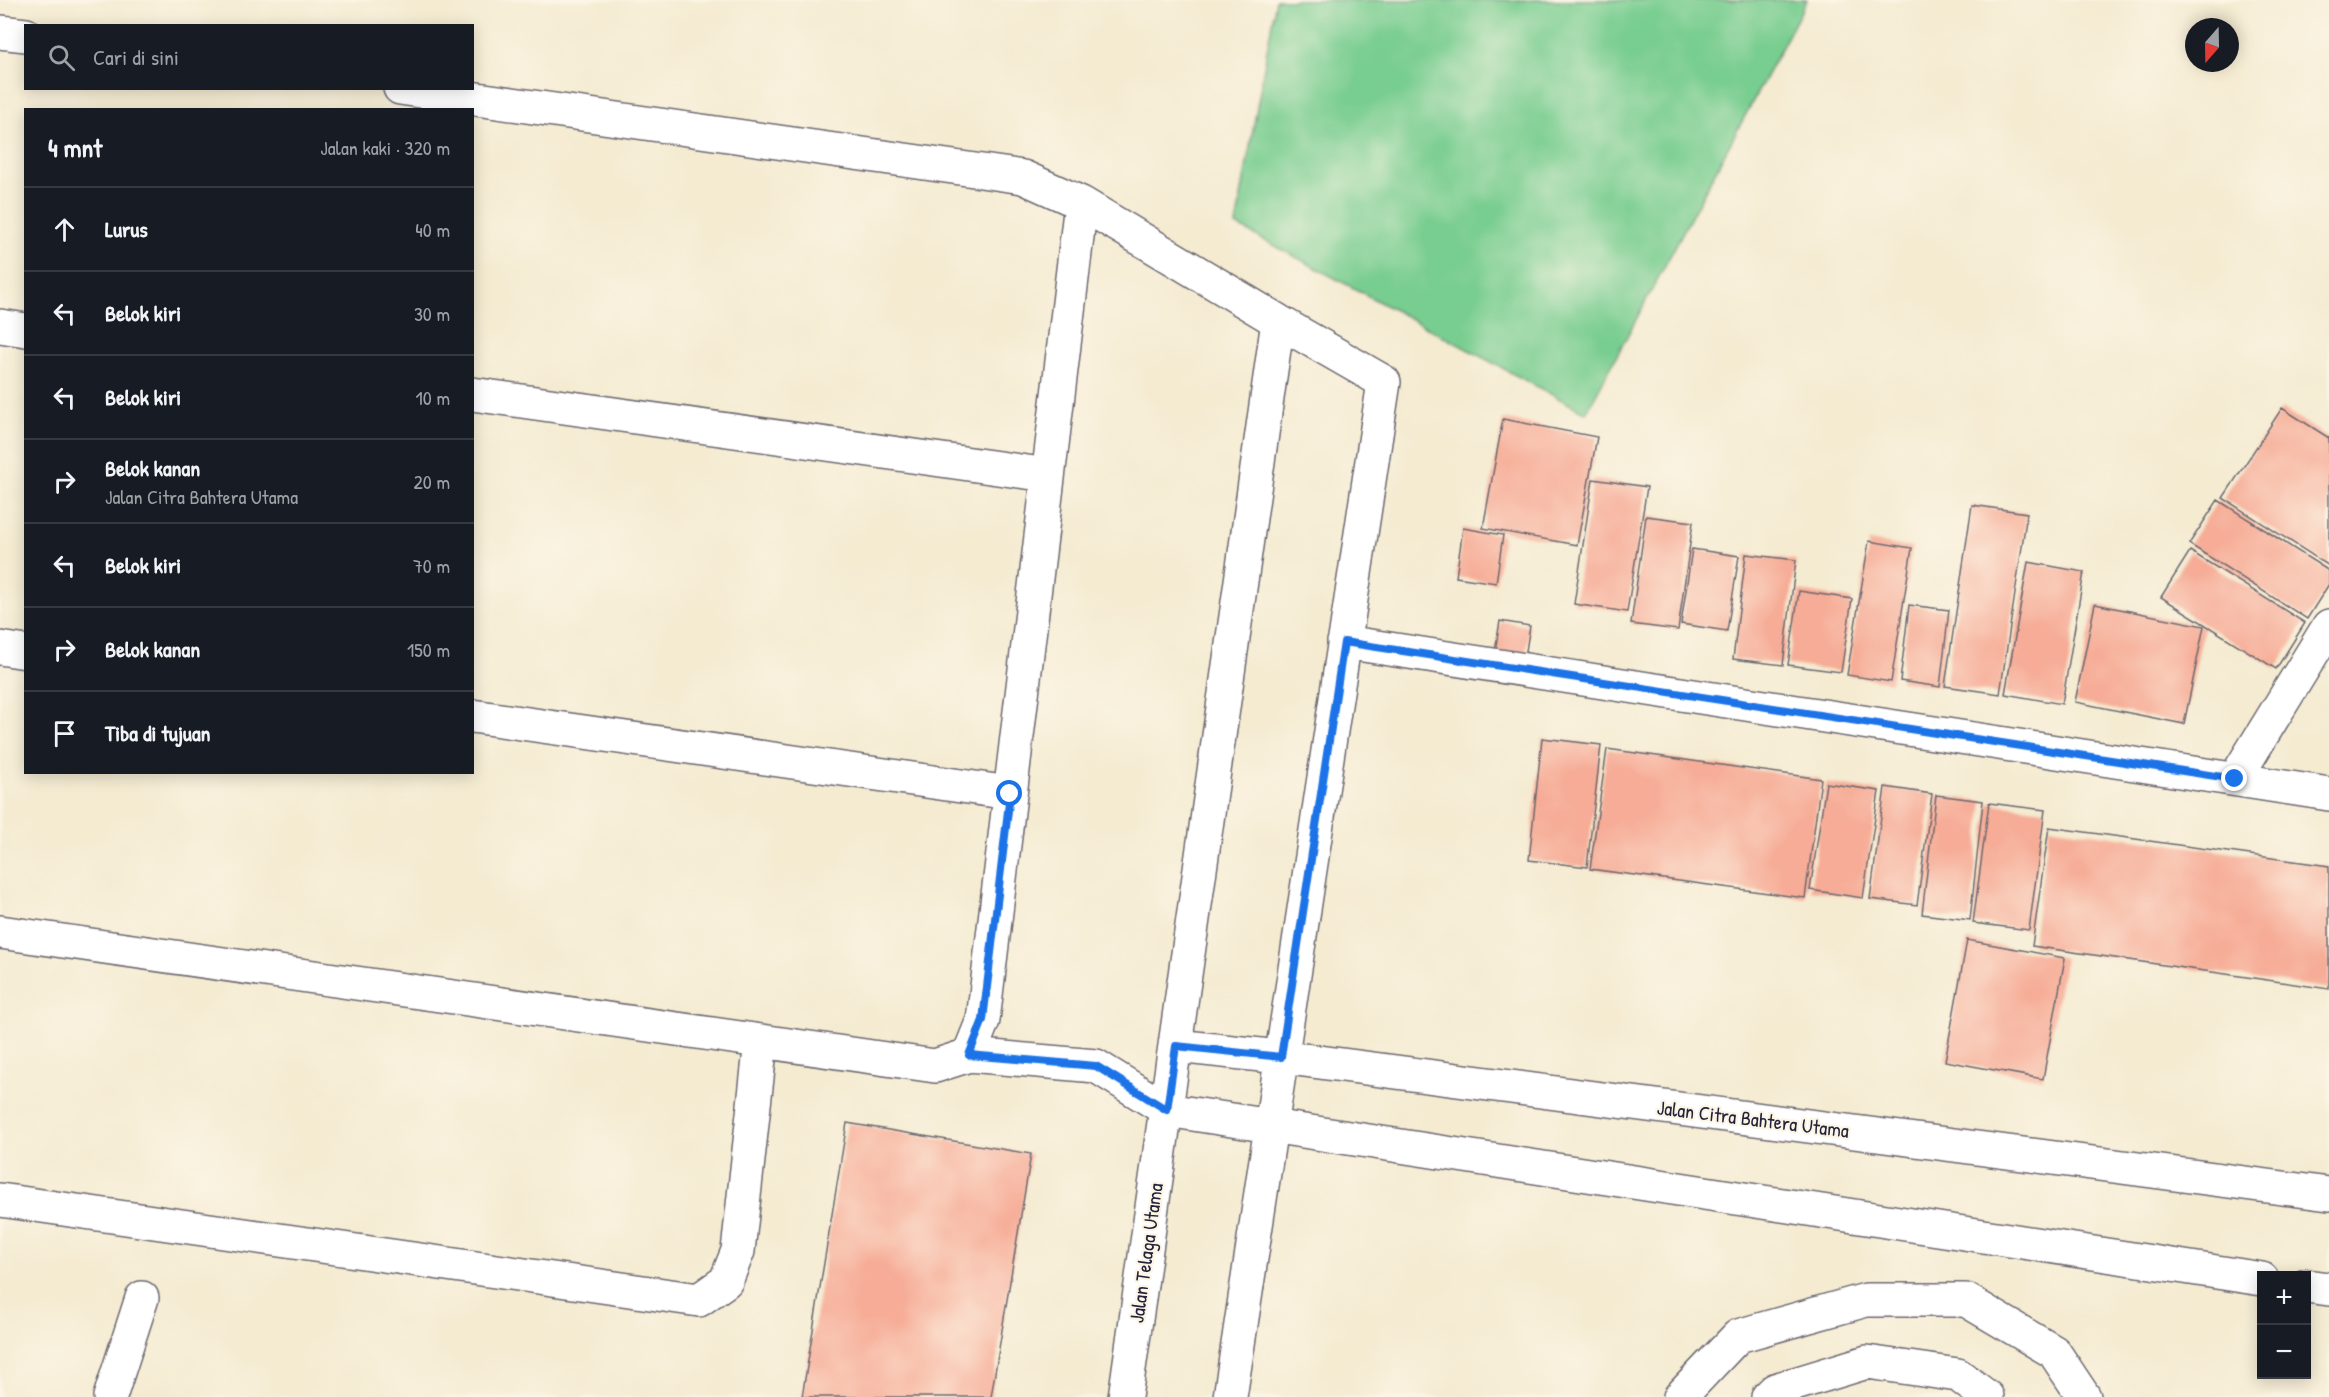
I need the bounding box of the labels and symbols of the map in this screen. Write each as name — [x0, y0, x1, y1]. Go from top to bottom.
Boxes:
north arrow — [2185, 18, 2239, 72]
route end — [2221, 765, 2247, 791]
route start — [996, 780, 1022, 806]
street label: Jalan Citra Bahtera Utama — [1656, 1093, 1851, 1144]
street label: Jalan Telaga Utama — [1122, 1181, 1169, 1325]

